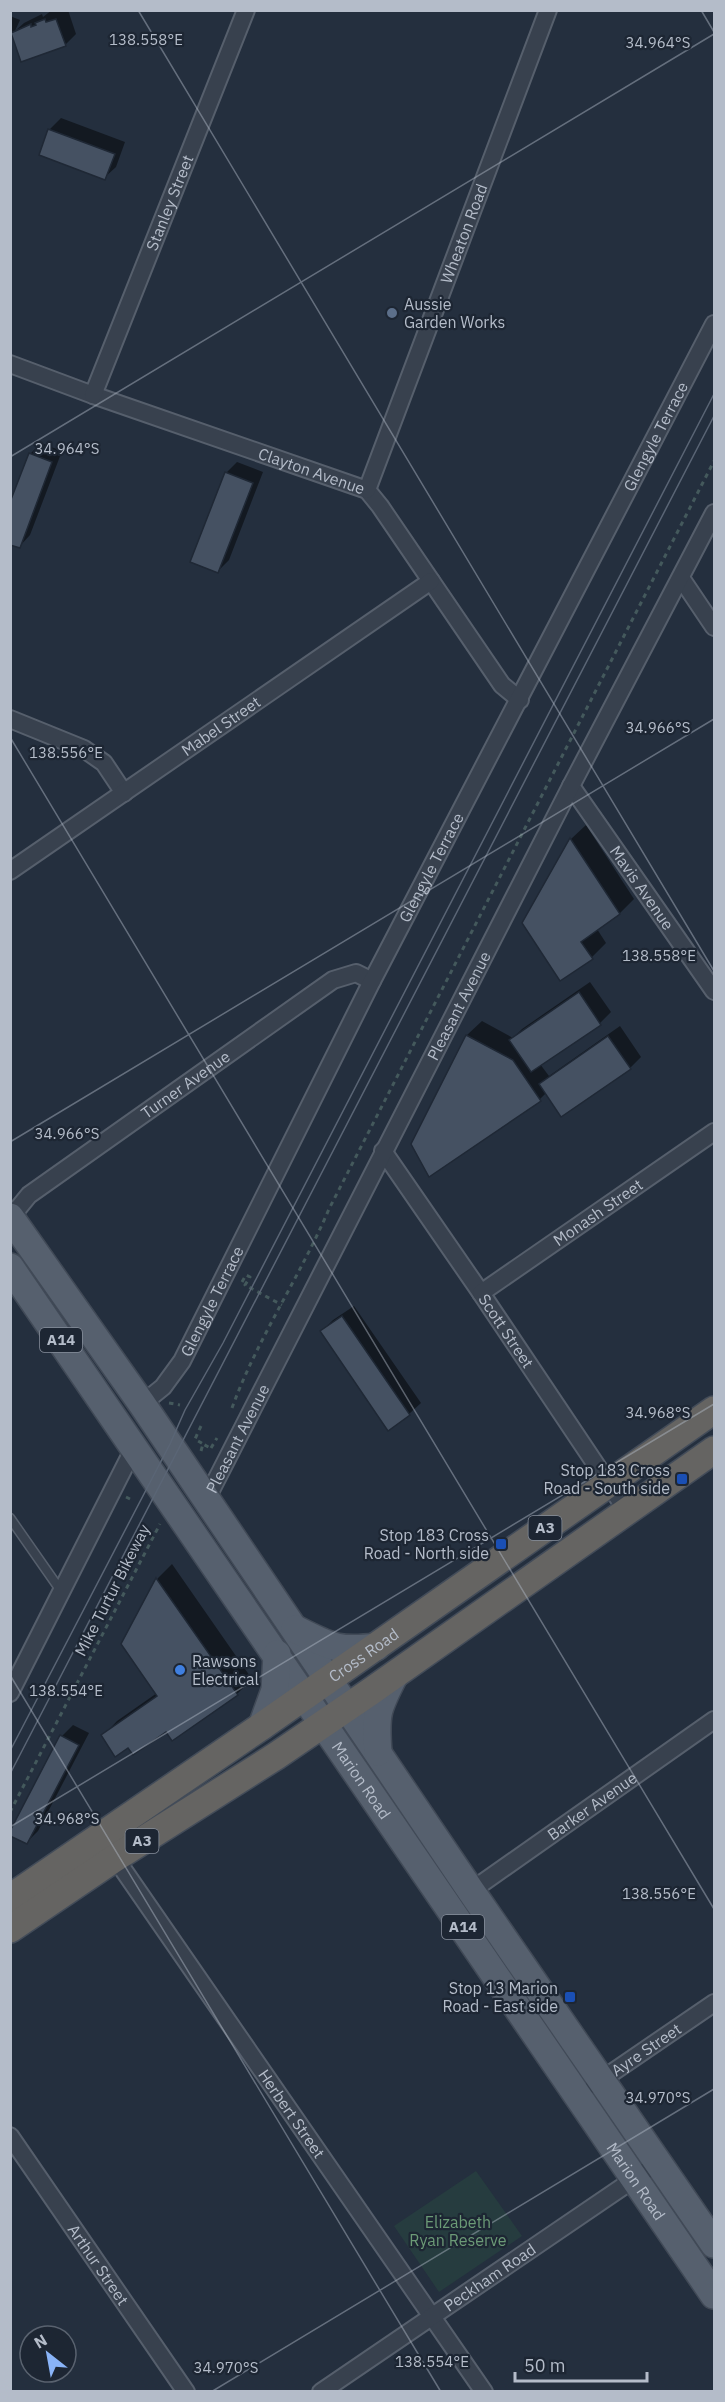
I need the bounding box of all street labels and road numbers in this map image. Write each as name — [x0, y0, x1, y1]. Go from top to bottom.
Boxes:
street label: Stanley Street — [141, 152, 197, 253]
street label: Wheaton Road — [436, 181, 492, 286]
street label: Glengyle Terrace — [619, 378, 692, 495]
street label: Clayton Avenue — [256, 443, 368, 499]
street label: Mabel Street — [177, 692, 264, 760]
street label: Glengyle Terrace — [394, 809, 468, 926]
street label: Mavis Avenue — [606, 842, 678, 934]
street label: Pleasant Avenue — [422, 948, 495, 1064]
street label: Turner Avenue — [137, 1046, 234, 1123]
street label: Monash Street — [549, 1174, 646, 1250]
street label: Glengyle Terrace — [176, 1243, 248, 1360]
street label: Scott Street — [474, 1290, 538, 1372]
road number: A14 — [40, 1328, 82, 1352]
street label: Pleasant Avenue — [201, 1381, 274, 1496]
road number: A3 — [528, 1516, 562, 1540]
street label: Mike Turtur Bikeway — [70, 1521, 154, 1659]
street label: Cross Road — [325, 1624, 402, 1686]
street label: Marion Road — [328, 1737, 395, 1823]
street label: Barker Avenue — [543, 1767, 641, 1844]
road number: A3 — [126, 1829, 158, 1853]
road number: A14 — [442, 1915, 484, 1939]
street label: Ayre Street — [607, 2019, 685, 2080]
street label: Herbert Street — [254, 2065, 329, 2162]
street label: Marion Road — [602, 2138, 670, 2224]
street label: Arthur Street — [64, 2220, 133, 2309]
street label: Peckham Road — [440, 2239, 539, 2316]

